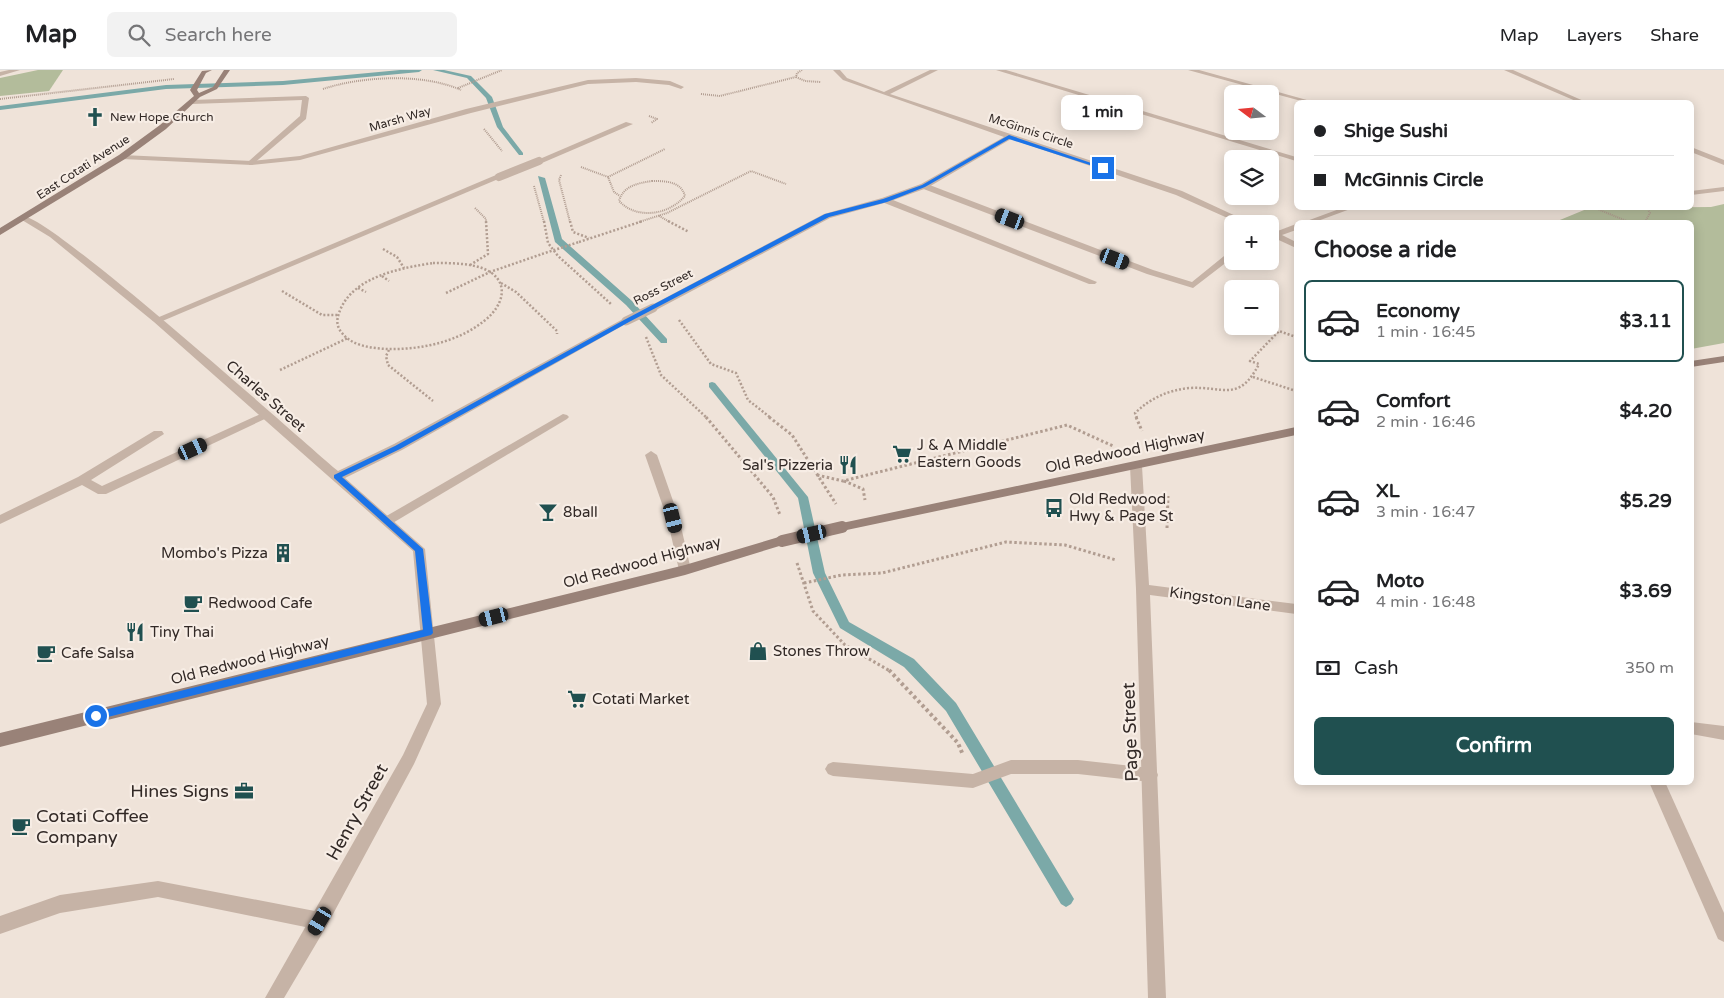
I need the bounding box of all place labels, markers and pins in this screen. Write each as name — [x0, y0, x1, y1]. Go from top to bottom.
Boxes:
church icon: New Hope Church — [84, 106, 106, 128]
place label: New Hope Church — [110, 110, 214, 124]
place label: J & A Middle Eastern Goods — [917, 436, 1021, 471]
supermarket icon: J & A Middle Eastern Goods — [891, 443, 913, 465]
restaurant icon: Sal's Pizzeria — [837, 454, 859, 476]
place label: Sal's Pizzeria — [742, 456, 833, 474]
place label: Old Redwood Hwy & Page St — [1069, 490, 1174, 525]
bus stop icon: Old Redwood Hwy & Page St — [1043, 497, 1065, 519]
bar icon: 8ball — [537, 501, 559, 523]
place label: 8ball — [563, 503, 598, 521]
building icon: Mombo's Pizza — [272, 542, 294, 564]
place label: Mombo's Pizza — [161, 544, 268, 562]
cafe icon: Redwood Cafe — [182, 592, 204, 614]
place label: Redwood Cafe — [208, 594, 312, 612]
restaurant icon: Tiny Thai — [124, 621, 146, 643]
place label: Tiny Thai — [150, 623, 214, 641]
shop icon: Stones Throw — [747, 640, 769, 662]
cafe icon: Cafe Salsa — [35, 642, 57, 664]
place label: Stones Throw — [773, 642, 870, 660]
place label: Cafe Salsa — [61, 644, 134, 662]
supermarket icon: Cotati Market — [566, 688, 588, 710]
place label: Cotati Market — [592, 690, 690, 708]
place label: Hines Signs — [130, 780, 229, 802]
office icon: Hines Signs — [233, 780, 255, 802]
place label: Cotati Coffee Company — [36, 805, 149, 848]
cafe icon: Cotati Coffee Company — [10, 815, 32, 837]

